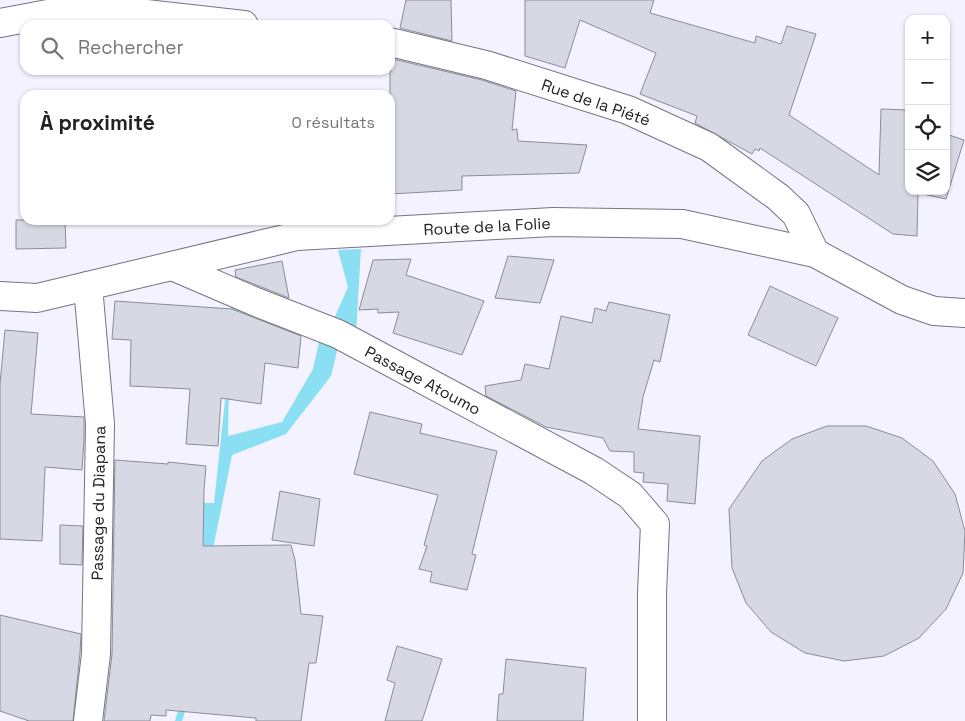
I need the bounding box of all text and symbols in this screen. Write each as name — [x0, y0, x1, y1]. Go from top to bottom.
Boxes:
map controls — [905, 15, 950, 195]
button: + — [905, 15, 950, 60]
search box — [20, 20, 395, 75]
icon: search — [38, 34, 66, 62]
text: Rechercher — [78, 35, 184, 60]
button: − — [905, 60, 950, 105]
street label: Rue de la Piété — [539, 74, 653, 131]
button: locate — [905, 105, 950, 150]
text: À proximité — [40, 109, 155, 136]
text: 0 résultats — [291, 112, 375, 133]
button: layers — [905, 150, 950, 195]
street label: Route de la Folie — [423, 213, 551, 240]
street label: Passage Atoumo — [361, 341, 484, 420]
street label: Passage du Diapana — [87, 426, 110, 581]

